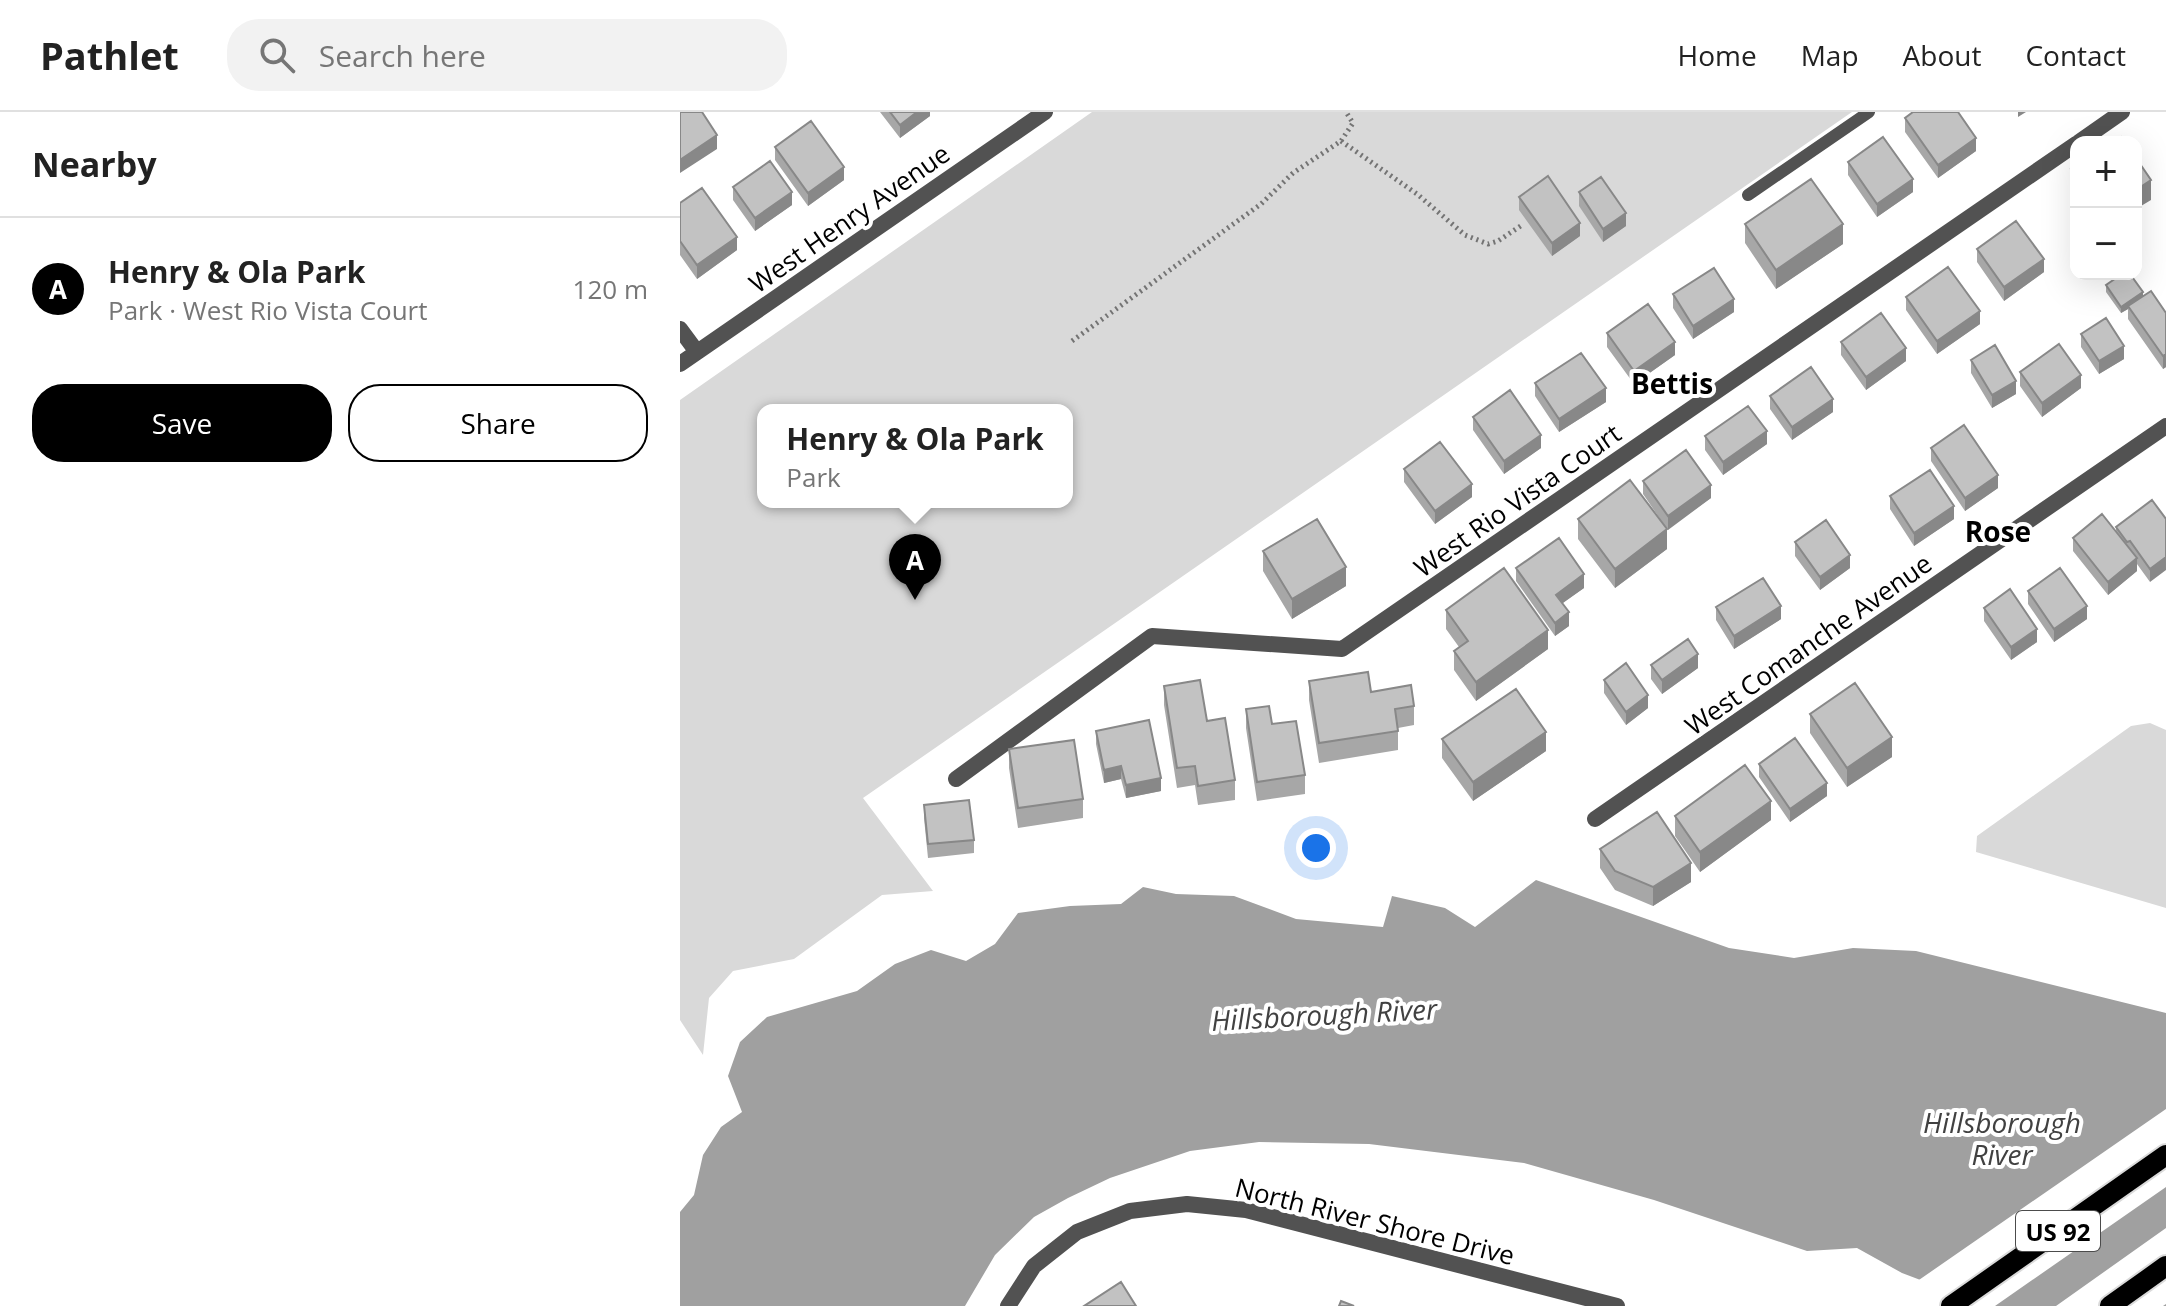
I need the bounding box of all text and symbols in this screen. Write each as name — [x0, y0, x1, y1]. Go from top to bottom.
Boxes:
search box — [227, 19, 787, 91]
text: Pathlet — [40, 29, 179, 81]
icon: search — [255, 33, 299, 77]
text: Search here — [319, 35, 486, 76]
text: Home — [1678, 36, 1757, 74]
text: Map — [1801, 36, 1859, 74]
text: About — [1903, 36, 1981, 74]
text: Contact — [2025, 36, 2126, 74]
street label: West Henry Avenue — [741, 135, 957, 301]
map controls — [2070, 136, 2142, 280]
button: + — [2070, 136, 2142, 208]
text: Nearby — [32, 141, 157, 187]
button: − — [2070, 208, 2142, 280]
text: Henry & Ola Park — [108, 251, 365, 292]
text: A — [49, 271, 67, 307]
text: 120 m — [573, 271, 648, 307]
text: Park · West Rio Vista Court — [108, 292, 428, 328]
district label: Bettis — [1631, 364, 1713, 402]
button: Save — [32, 384, 332, 462]
button: Share — [348, 384, 648, 462]
popup — [757, 404, 1073, 508]
street label: West Rio Vista Court — [1406, 415, 1628, 585]
text: Henry & Ola Park — [786, 418, 1044, 459]
text: Park — [786, 459, 841, 495]
district label: Rose — [1965, 512, 2031, 550]
pin: A — [889, 534, 941, 600]
street label: West Comanche Avenue — [1677, 545, 1939, 743]
your location — [1296, 828, 1336, 868]
water label: Hillsborough River — [1210, 989, 1439, 1039]
water label: Hillsborough River — [1923, 1103, 2081, 1173]
street label: North River Shore Drive — [1231, 1169, 1519, 1273]
road number: US 92 — [2016, 1211, 2100, 1251]

